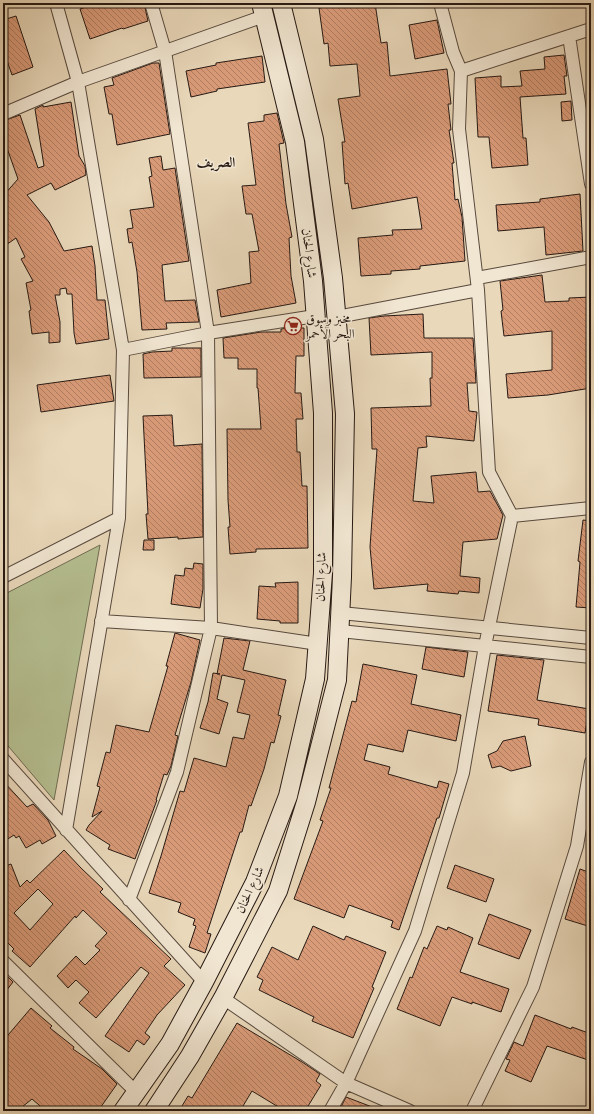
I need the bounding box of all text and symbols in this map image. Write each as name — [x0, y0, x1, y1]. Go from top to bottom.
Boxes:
district label: الصريف — [197, 154, 235, 172]
street label: شارع الحنان — [295, 227, 320, 279]
place label: مخبز وسوق البحر الأحمر — [304, 311, 355, 342]
supermarket icon: مخبز وسوق البحر الأحمر — [283, 316, 303, 336]
street label: شارع الحنان — [312, 552, 333, 602]
street label: شارع الحنان — [232, 864, 271, 917]

